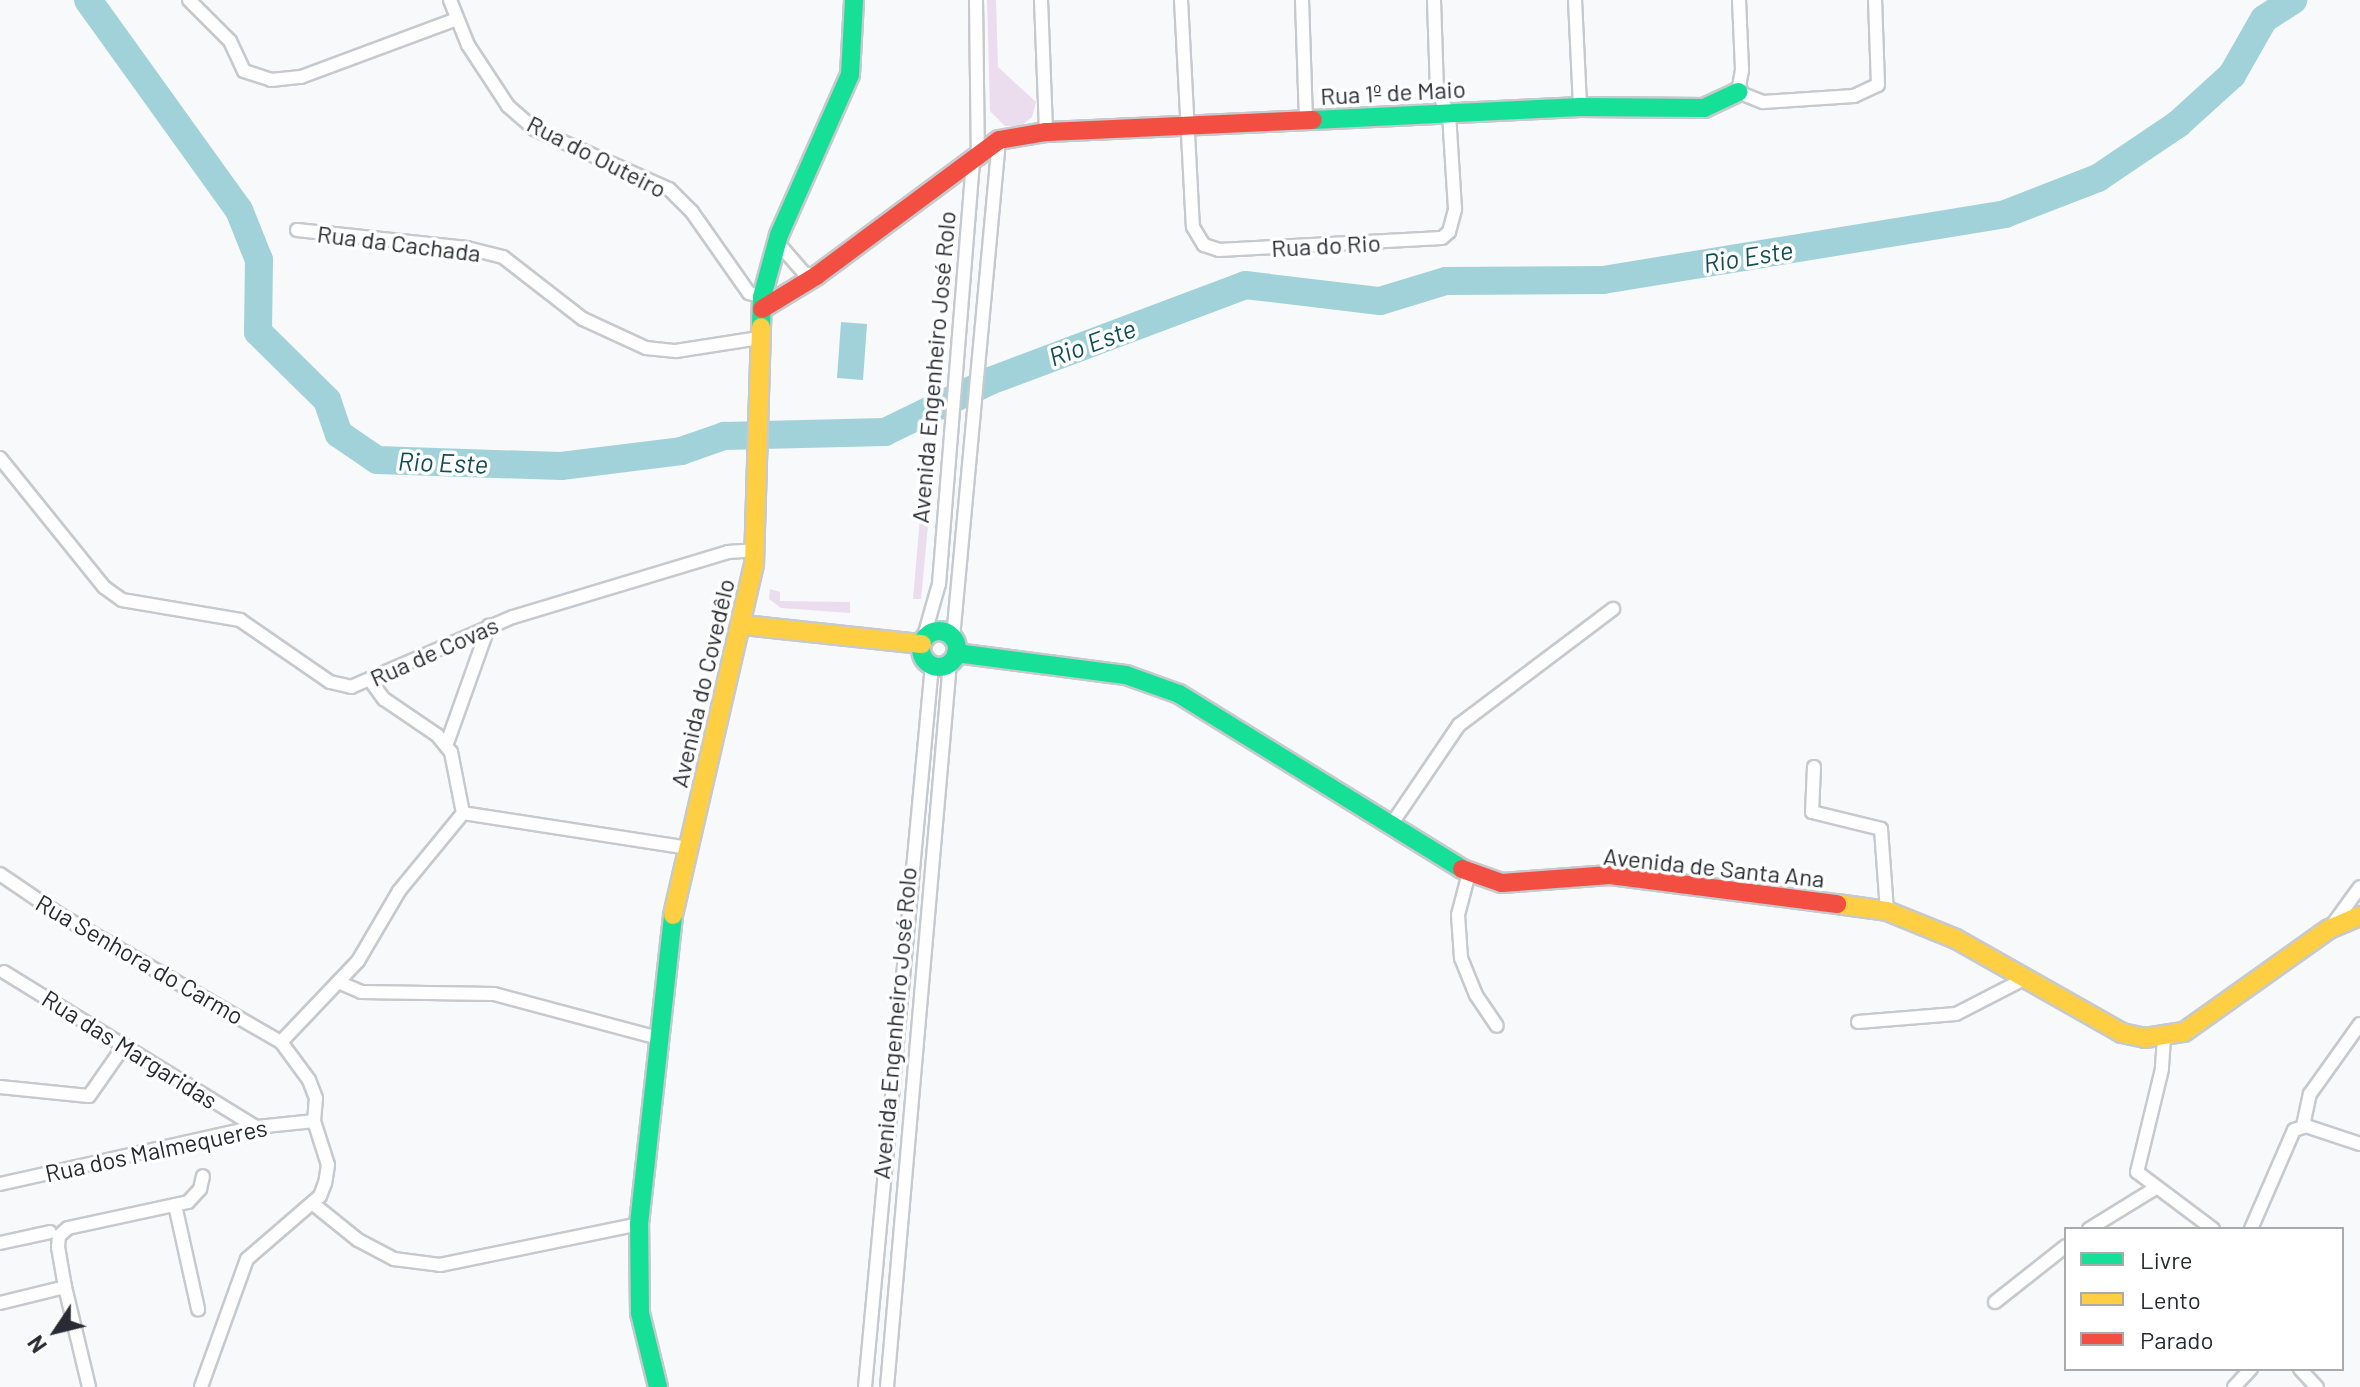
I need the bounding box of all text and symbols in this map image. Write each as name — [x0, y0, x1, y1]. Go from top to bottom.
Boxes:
street label: Rua 1º de Maio — [1320, 74, 1466, 110]
street label: Rua do Outeiro — [523, 109, 671, 203]
street label: Avenida Engenheiro José Rolo — [905, 210, 961, 524]
street label: Rua da Cachada — [316, 219, 482, 267]
street label: Rua do Rio — [1271, 228, 1381, 262]
water label: Rio Este — [1701, 234, 1795, 278]
water label: Rio Este — [1044, 312, 1140, 372]
water label: Rio Este — [397, 445, 489, 479]
street label: Avenida do Covedêlo — [664, 576, 740, 790]
street label: Rua de Covas — [365, 610, 503, 692]
street label: Avenida de Santa Ana — [1602, 841, 1826, 893]
street label: Avenida Engenheiro José Rolo — [866, 866, 922, 1180]
street label: Rua Senhora do Carmo — [31, 888, 249, 1030]
street label: Rua das Margaridas — [37, 984, 223, 1114]
street label: Rua dos Malmequeres — [42, 1112, 270, 1188]
legend — [2064, 1227, 2344, 1371]
text: Livre — [2140, 1245, 2193, 1274]
text: Lento — [2140, 1285, 2201, 1314]
north arrow — [16, 1291, 96, 1371]
text: Parado — [2140, 1325, 2214, 1354]
text: N — [21, 1331, 51, 1358]

